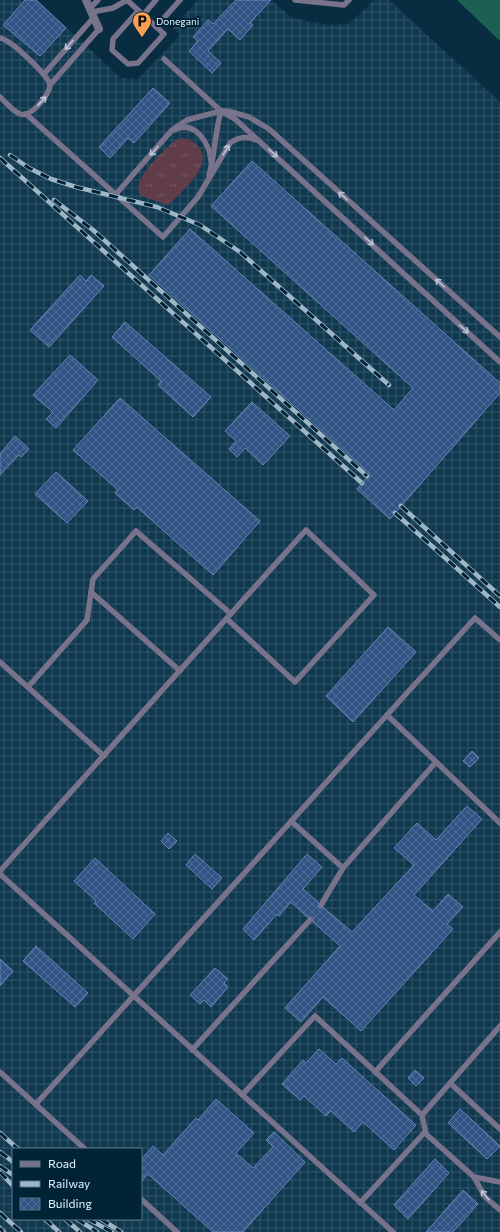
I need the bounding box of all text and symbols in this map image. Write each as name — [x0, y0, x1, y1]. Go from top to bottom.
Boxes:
parking icon: Donegani — [131, 10, 153, 38]
place label: Donegani — [156, 15, 199, 27]
one-way arrow — [65, 40, 74, 50]
one-way arrow — [37, 96, 46, 106]
one-way arrow — [222, 144, 230, 156]
one-way arrow — [150, 146, 159, 156]
one-way arrow — [268, 149, 278, 158]
one-way arrow — [338, 191, 349, 200]
one-way arrow — [363, 237, 374, 246]
one-way arrow — [435, 278, 445, 288]
one-way arrow — [459, 324, 469, 333]
legend — [12, 1148, 142, 1220]
text: Road — [48, 1156, 76, 1170]
text: Railway — [48, 1176, 90, 1190]
one-way arrow — [481, 1190, 489, 1201]
text: Building — [48, 1196, 92, 1210]

